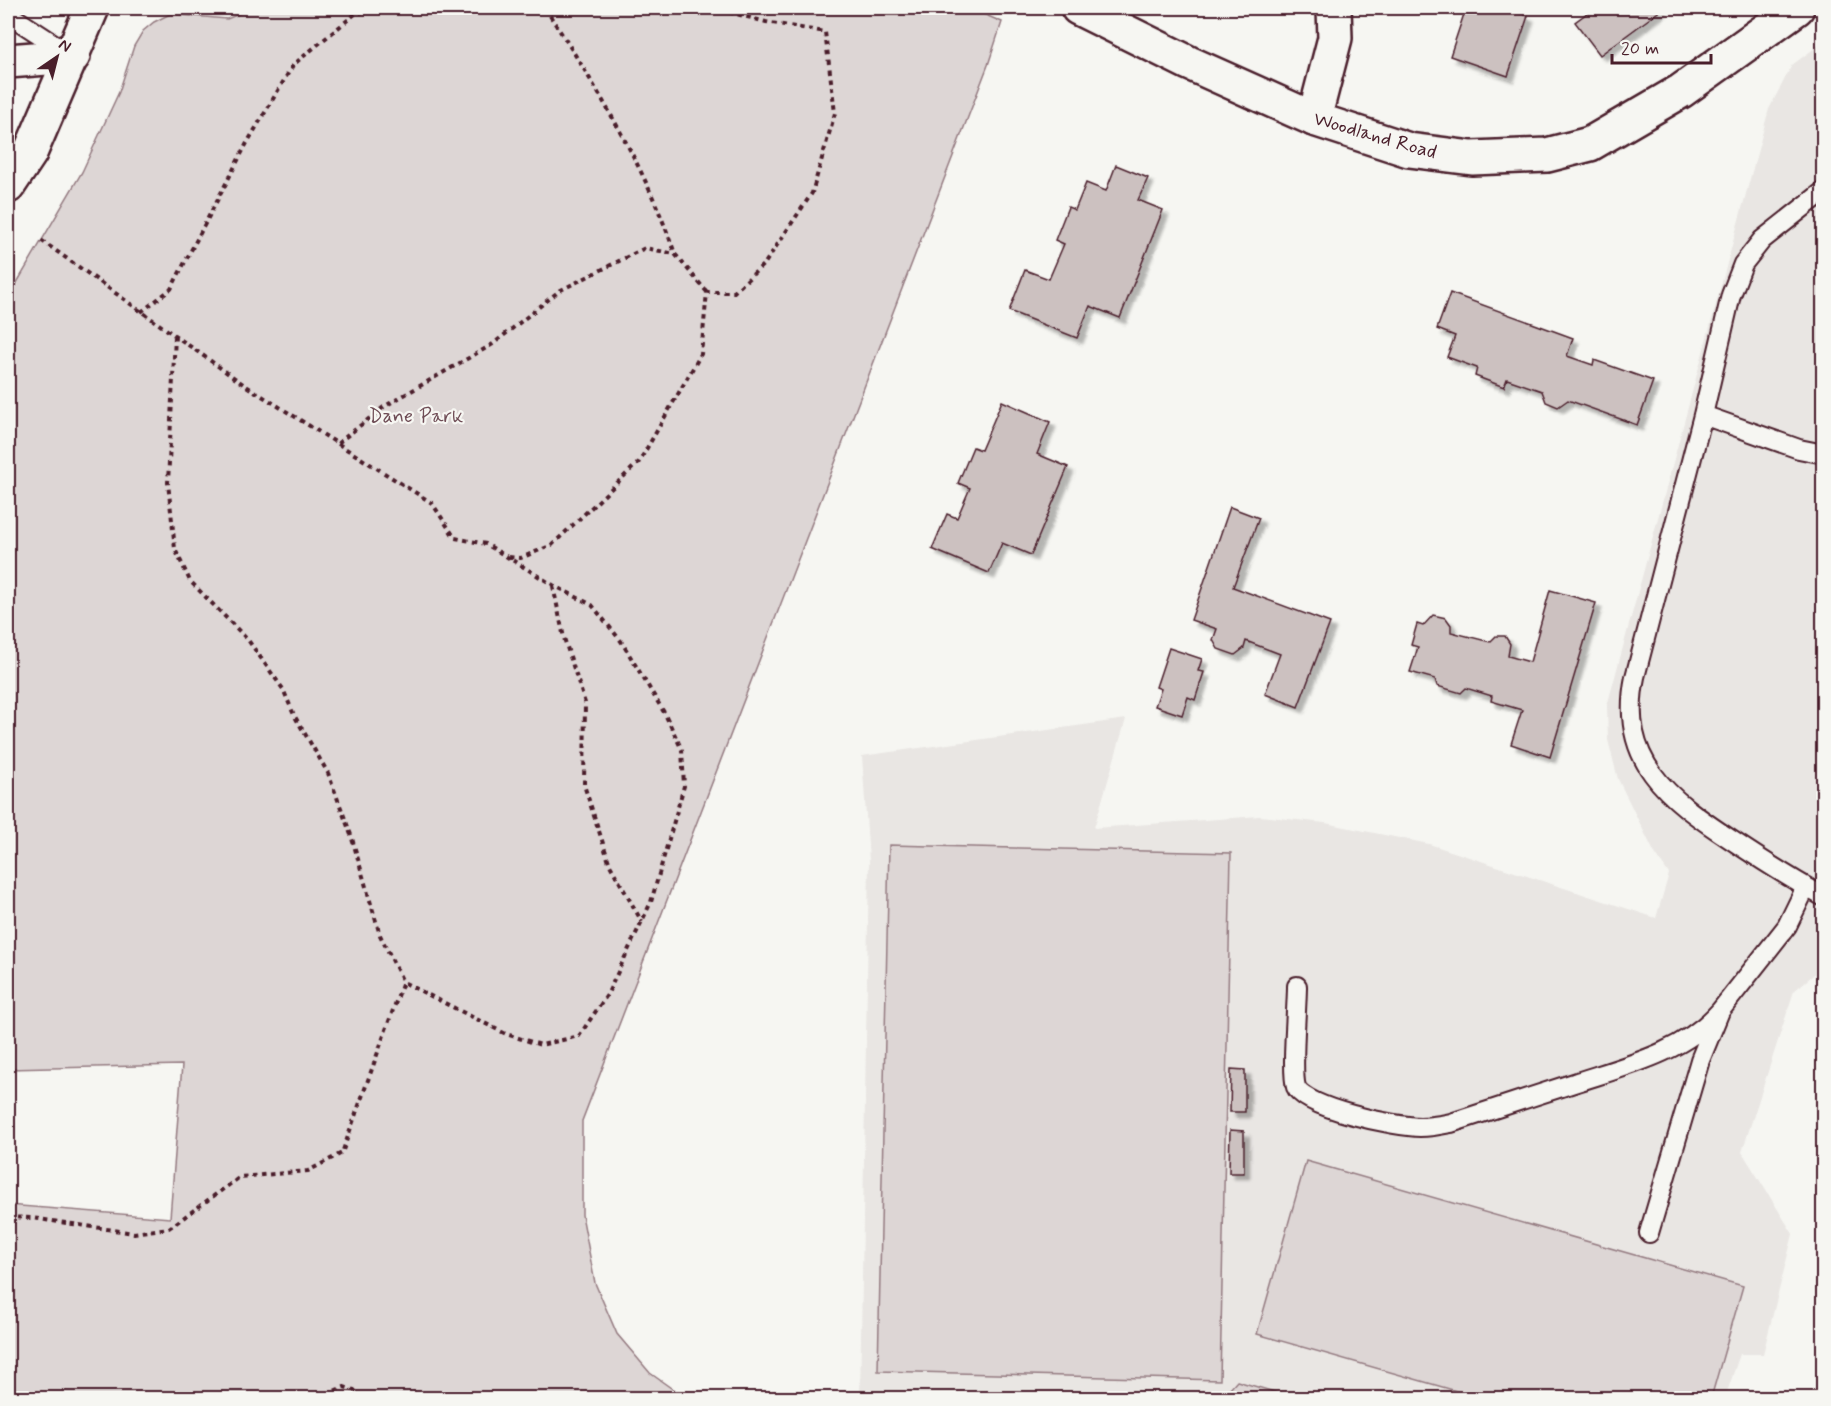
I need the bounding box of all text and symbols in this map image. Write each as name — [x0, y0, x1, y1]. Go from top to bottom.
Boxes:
north arrow — [27, 27, 87, 87]
scale bar — [1612, 27, 1711, 65]
text: N — [54, 34, 75, 58]
text: 20 m — [1621, 37, 1659, 61]
street label: Woodland Road — [1310, 106, 1440, 166]
park label: Dane Park — [369, 403, 463, 430]

